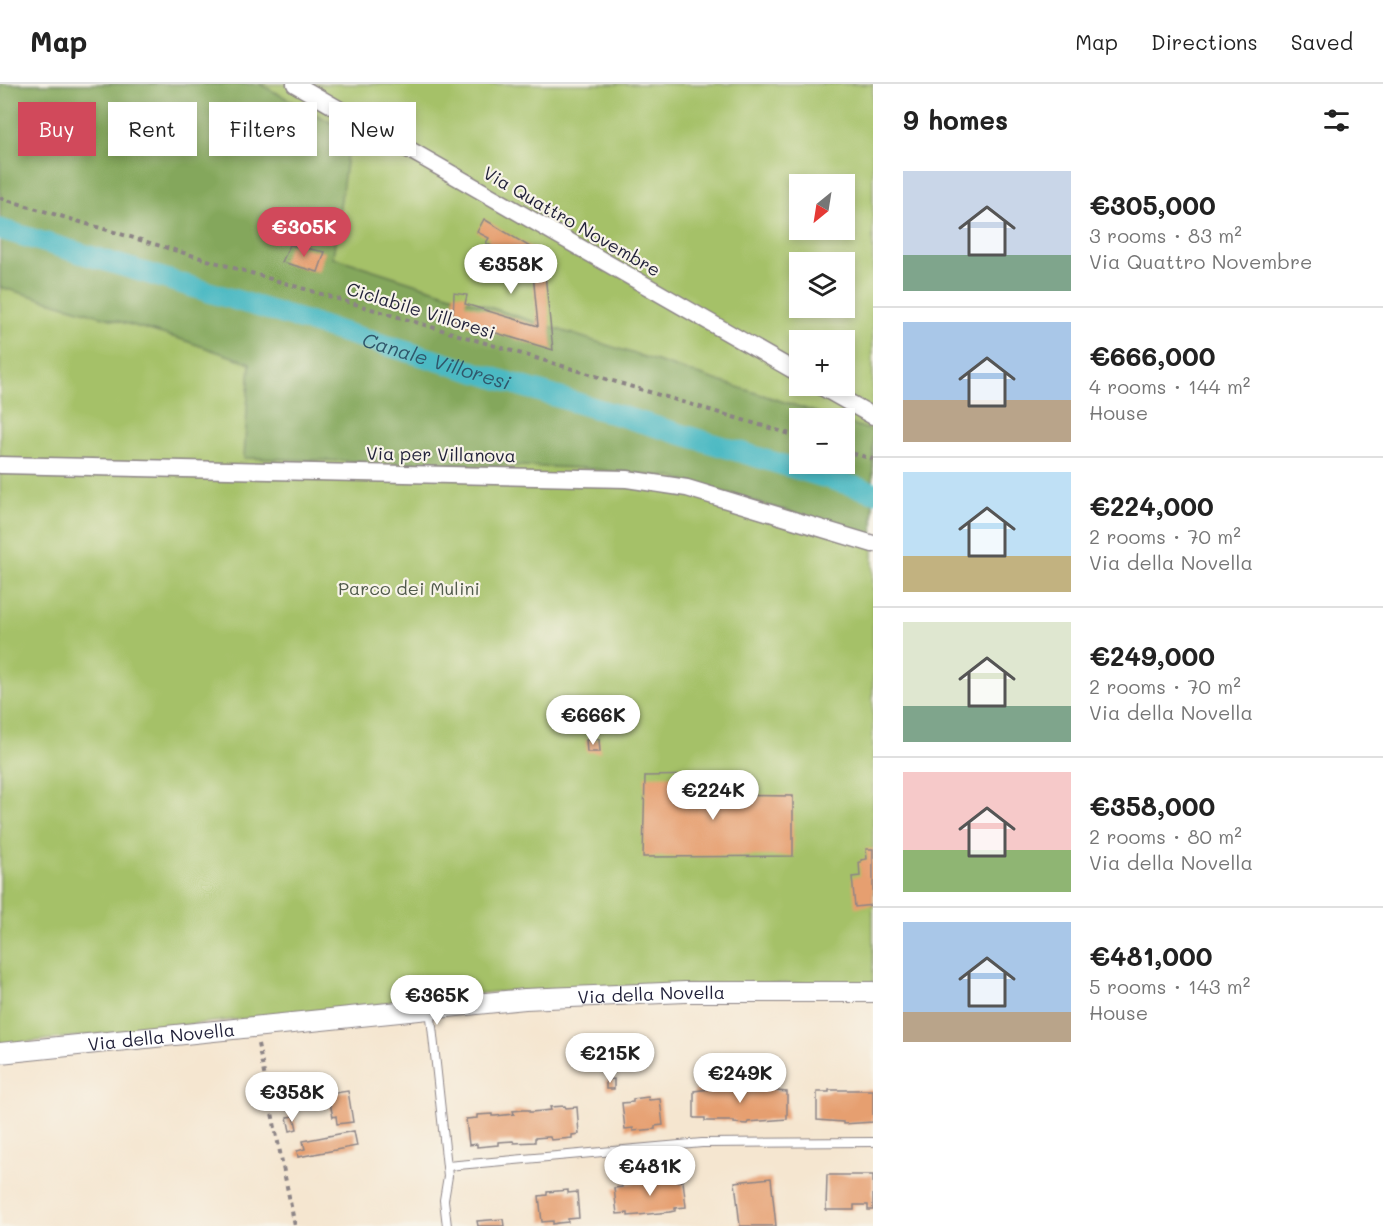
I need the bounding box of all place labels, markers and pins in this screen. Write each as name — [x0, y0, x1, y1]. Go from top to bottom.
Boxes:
pin: €305K — [262, 207, 346, 258]
pin: €358K — [469, 244, 553, 295]
pin: €666K — [551, 695, 635, 746]
pin: €224K — [671, 770, 755, 821]
pin: €365K — [395, 975, 479, 1026]
pin: €215K — [568, 1033, 652, 1084]
pin: €249K — [698, 1053, 782, 1104]
pin: €358K — [250, 1072, 334, 1123]
pin: €481K — [608, 1146, 692, 1197]

